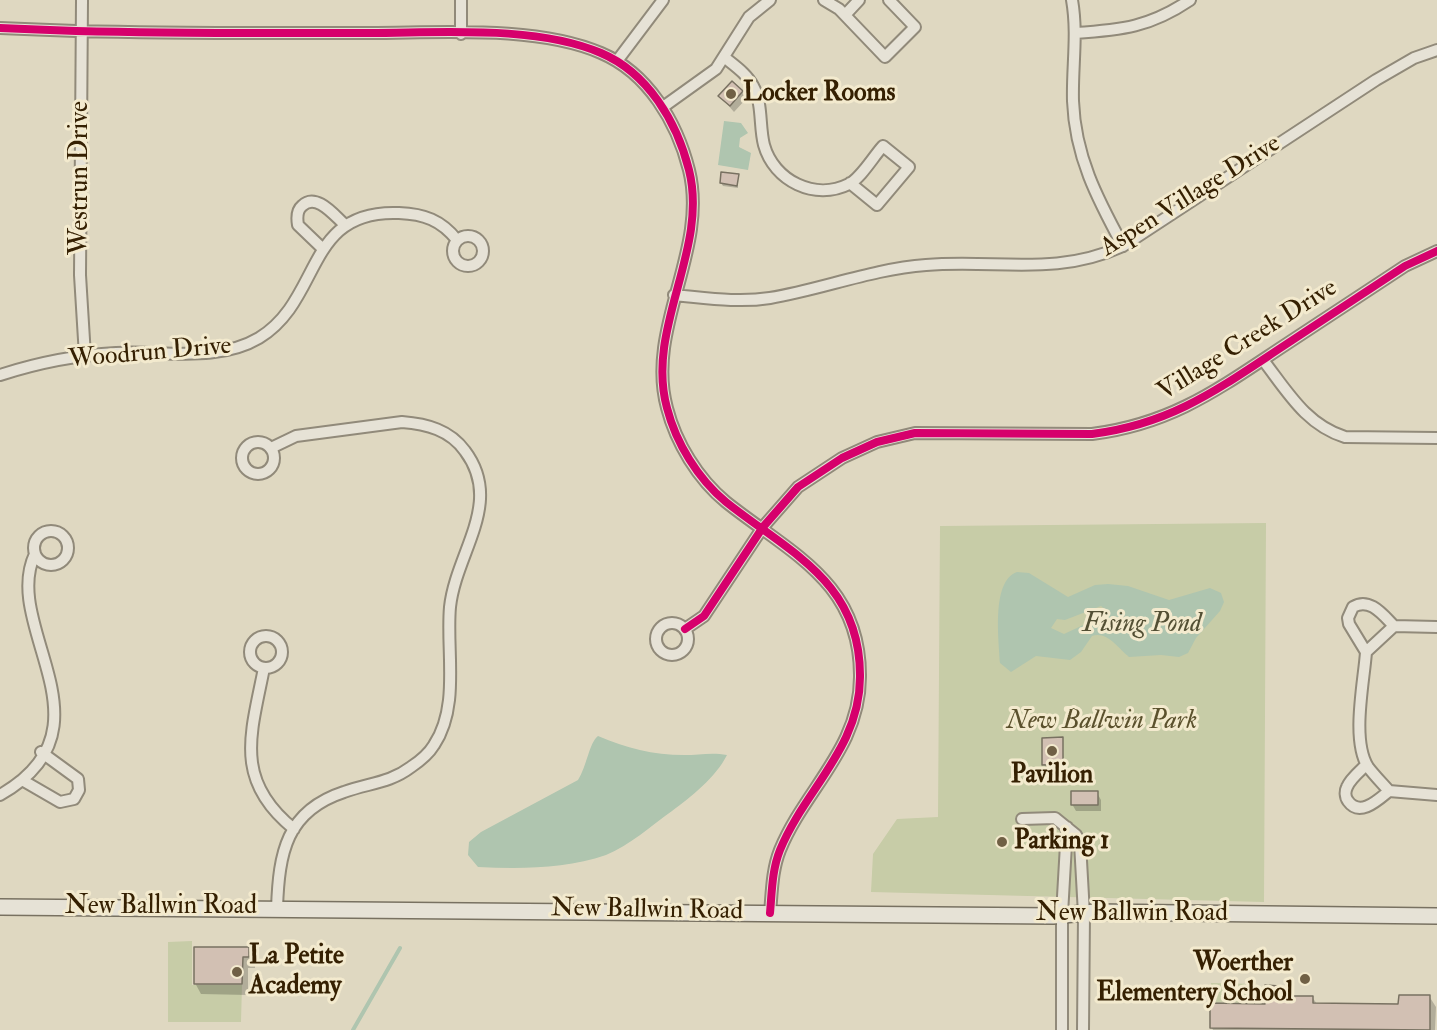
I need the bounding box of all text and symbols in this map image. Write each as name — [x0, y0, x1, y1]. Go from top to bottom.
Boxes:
place label: Locker Rooms — [743, 78, 895, 110]
marker: Locker Rooms — [724, 87, 738, 101]
street label: Westrun Drive — [65, 101, 97, 255]
street label: Aspen Village Drive — [1095, 129, 1287, 265]
street label: Village Creek Drive — [1152, 273, 1344, 409]
street label: Woodrun Drive — [67, 331, 233, 377]
water label: Fising Pond — [1082, 609, 1202, 641]
park label: New Ballwin Park — [1007, 706, 1197, 738]
marker: Pavilion — [1045, 744, 1059, 758]
place label: Pavilion — [1011, 760, 1093, 792]
place label: Parking 1 — [1014, 826, 1109, 858]
marker: Parking 1 — [995, 835, 1009, 849]
street label: New Ballwin Road — [65, 891, 257, 923]
street label: New Ballwin Road — [551, 894, 743, 928]
street label: New Ballwin Road — [1036, 898, 1228, 930]
place label: La Petite Academy — [249, 941, 344, 1002]
place label: Woerther Elementery School — [1097, 948, 1293, 1010]
marker: La Petite Academy — [230, 965, 244, 979]
marker: Woerther Elementery School — [1298, 972, 1312, 986]

